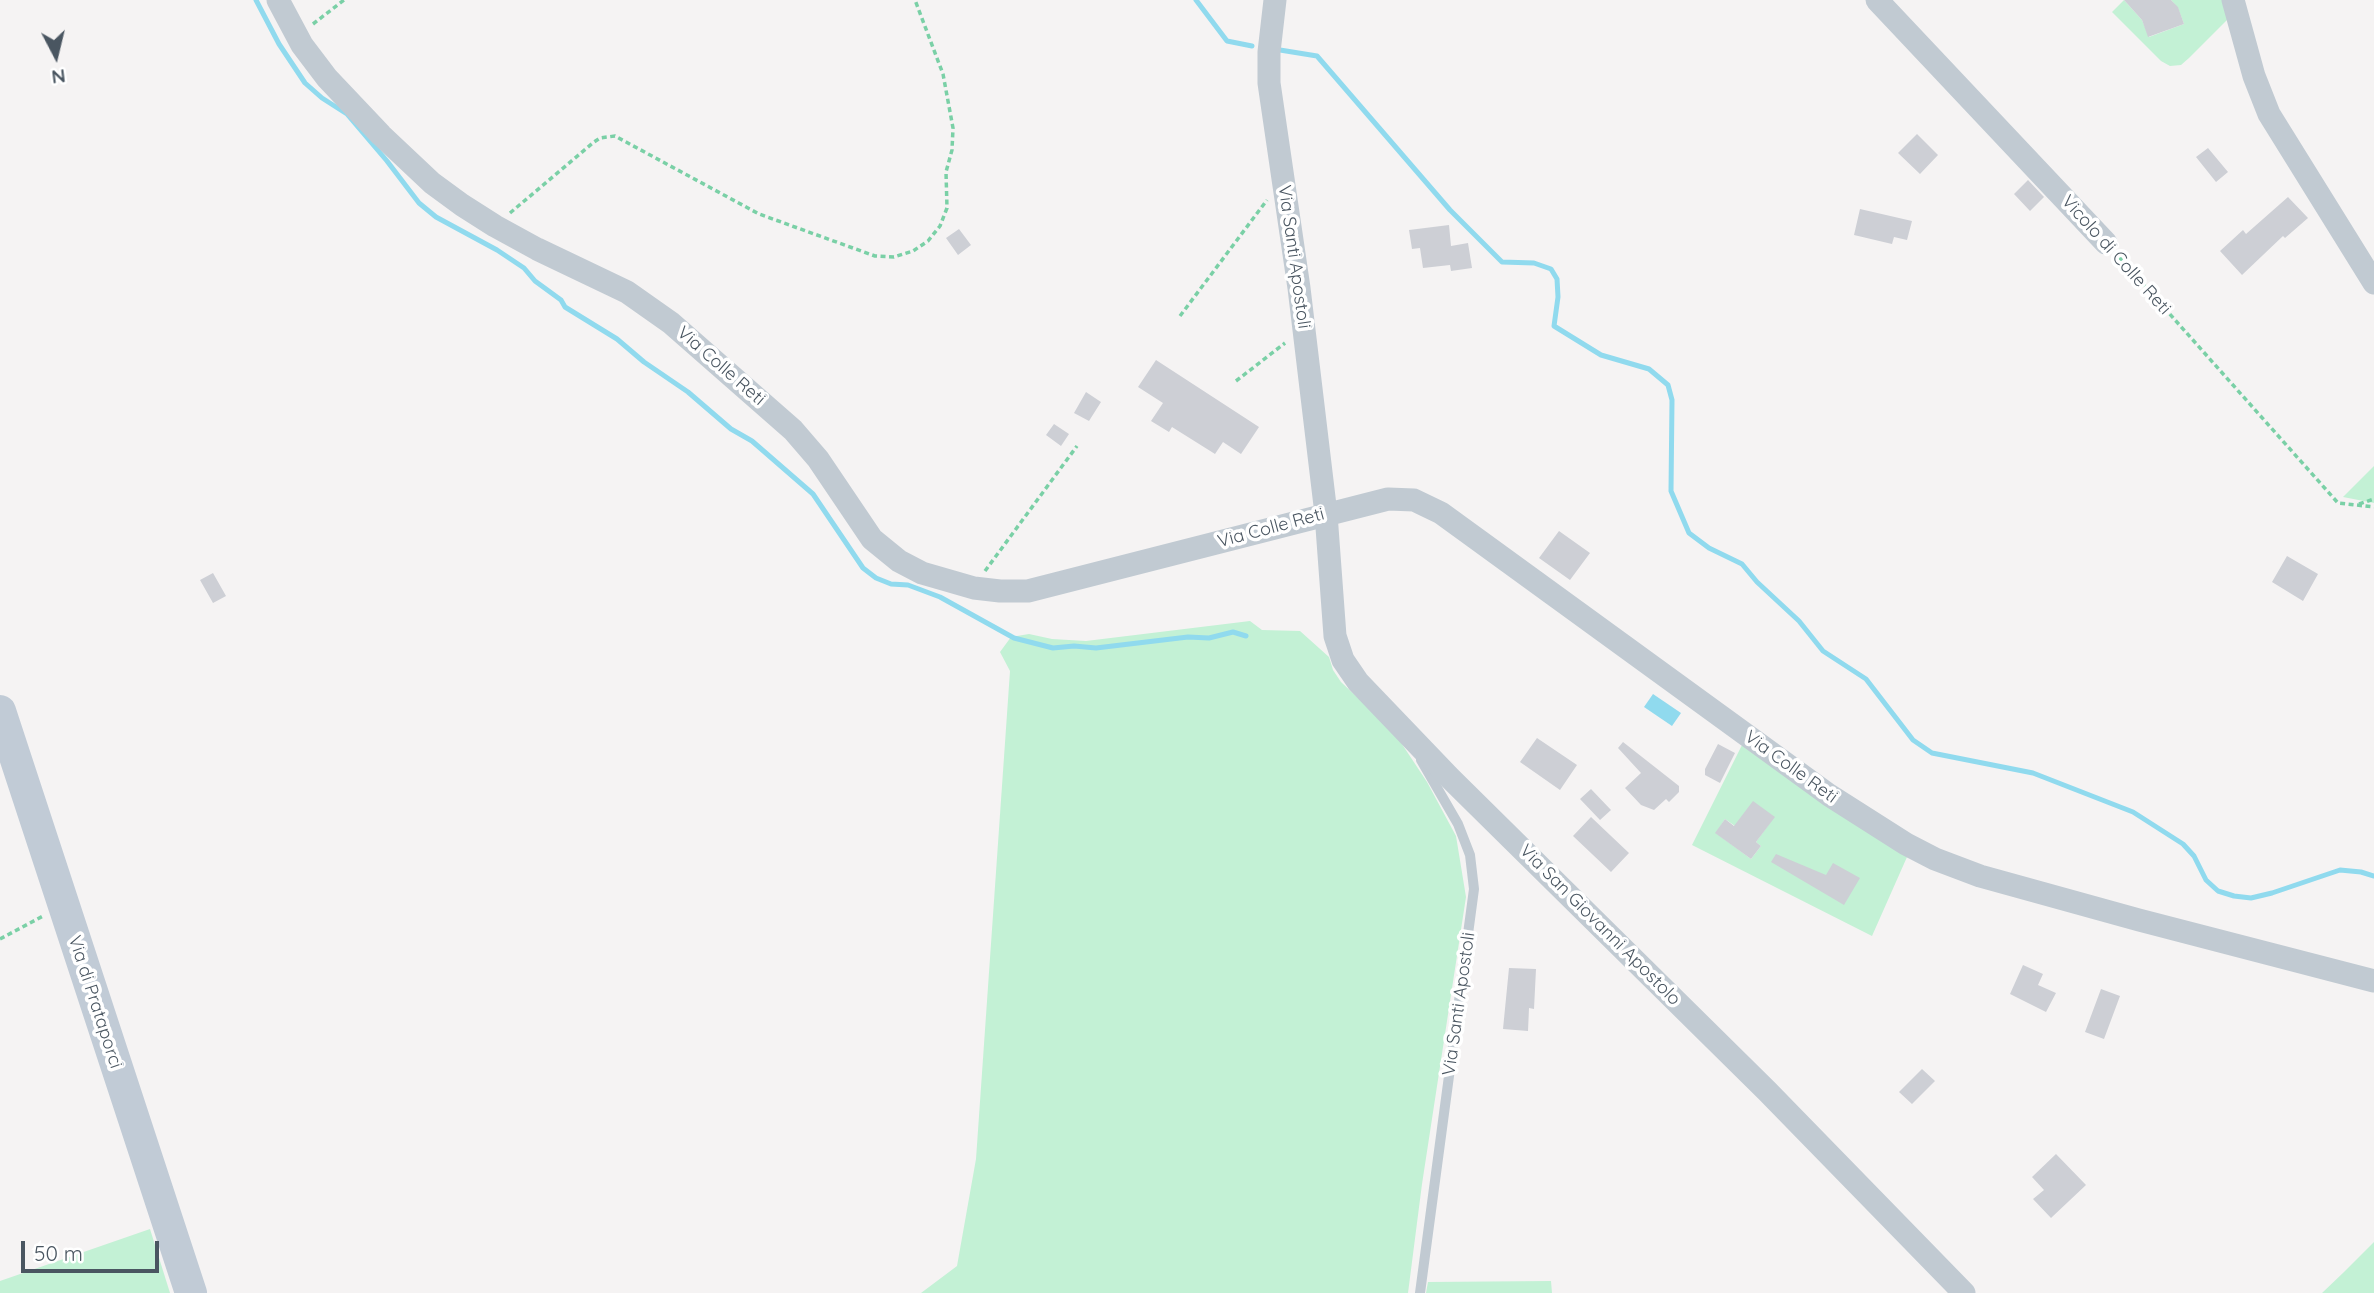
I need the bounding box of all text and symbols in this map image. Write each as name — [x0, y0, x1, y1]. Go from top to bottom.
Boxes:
north arrow — [21, 21, 91, 91]
text: N — [50, 64, 67, 90]
street label: Via Santi Apostoli — [1273, 184, 1315, 330]
street label: Vicolo di Colle Reti — [2057, 191, 2175, 319]
street label: Via Colle Reti — [673, 322, 769, 410]
street label: Via Colle Reti — [1215, 503, 1327, 553]
street label: Via Colle Reti — [1740, 726, 1842, 808]
street label: Via San Giovanni Apostolo — [1515, 840, 1685, 1010]
street label: Via Santi Apostoli — [1438, 931, 1480, 1077]
street label: Via di Prataporci — [63, 933, 127, 1071]
scale bar — [24, 1226, 163, 1270]
text: 50 m — [34, 1240, 83, 1266]

